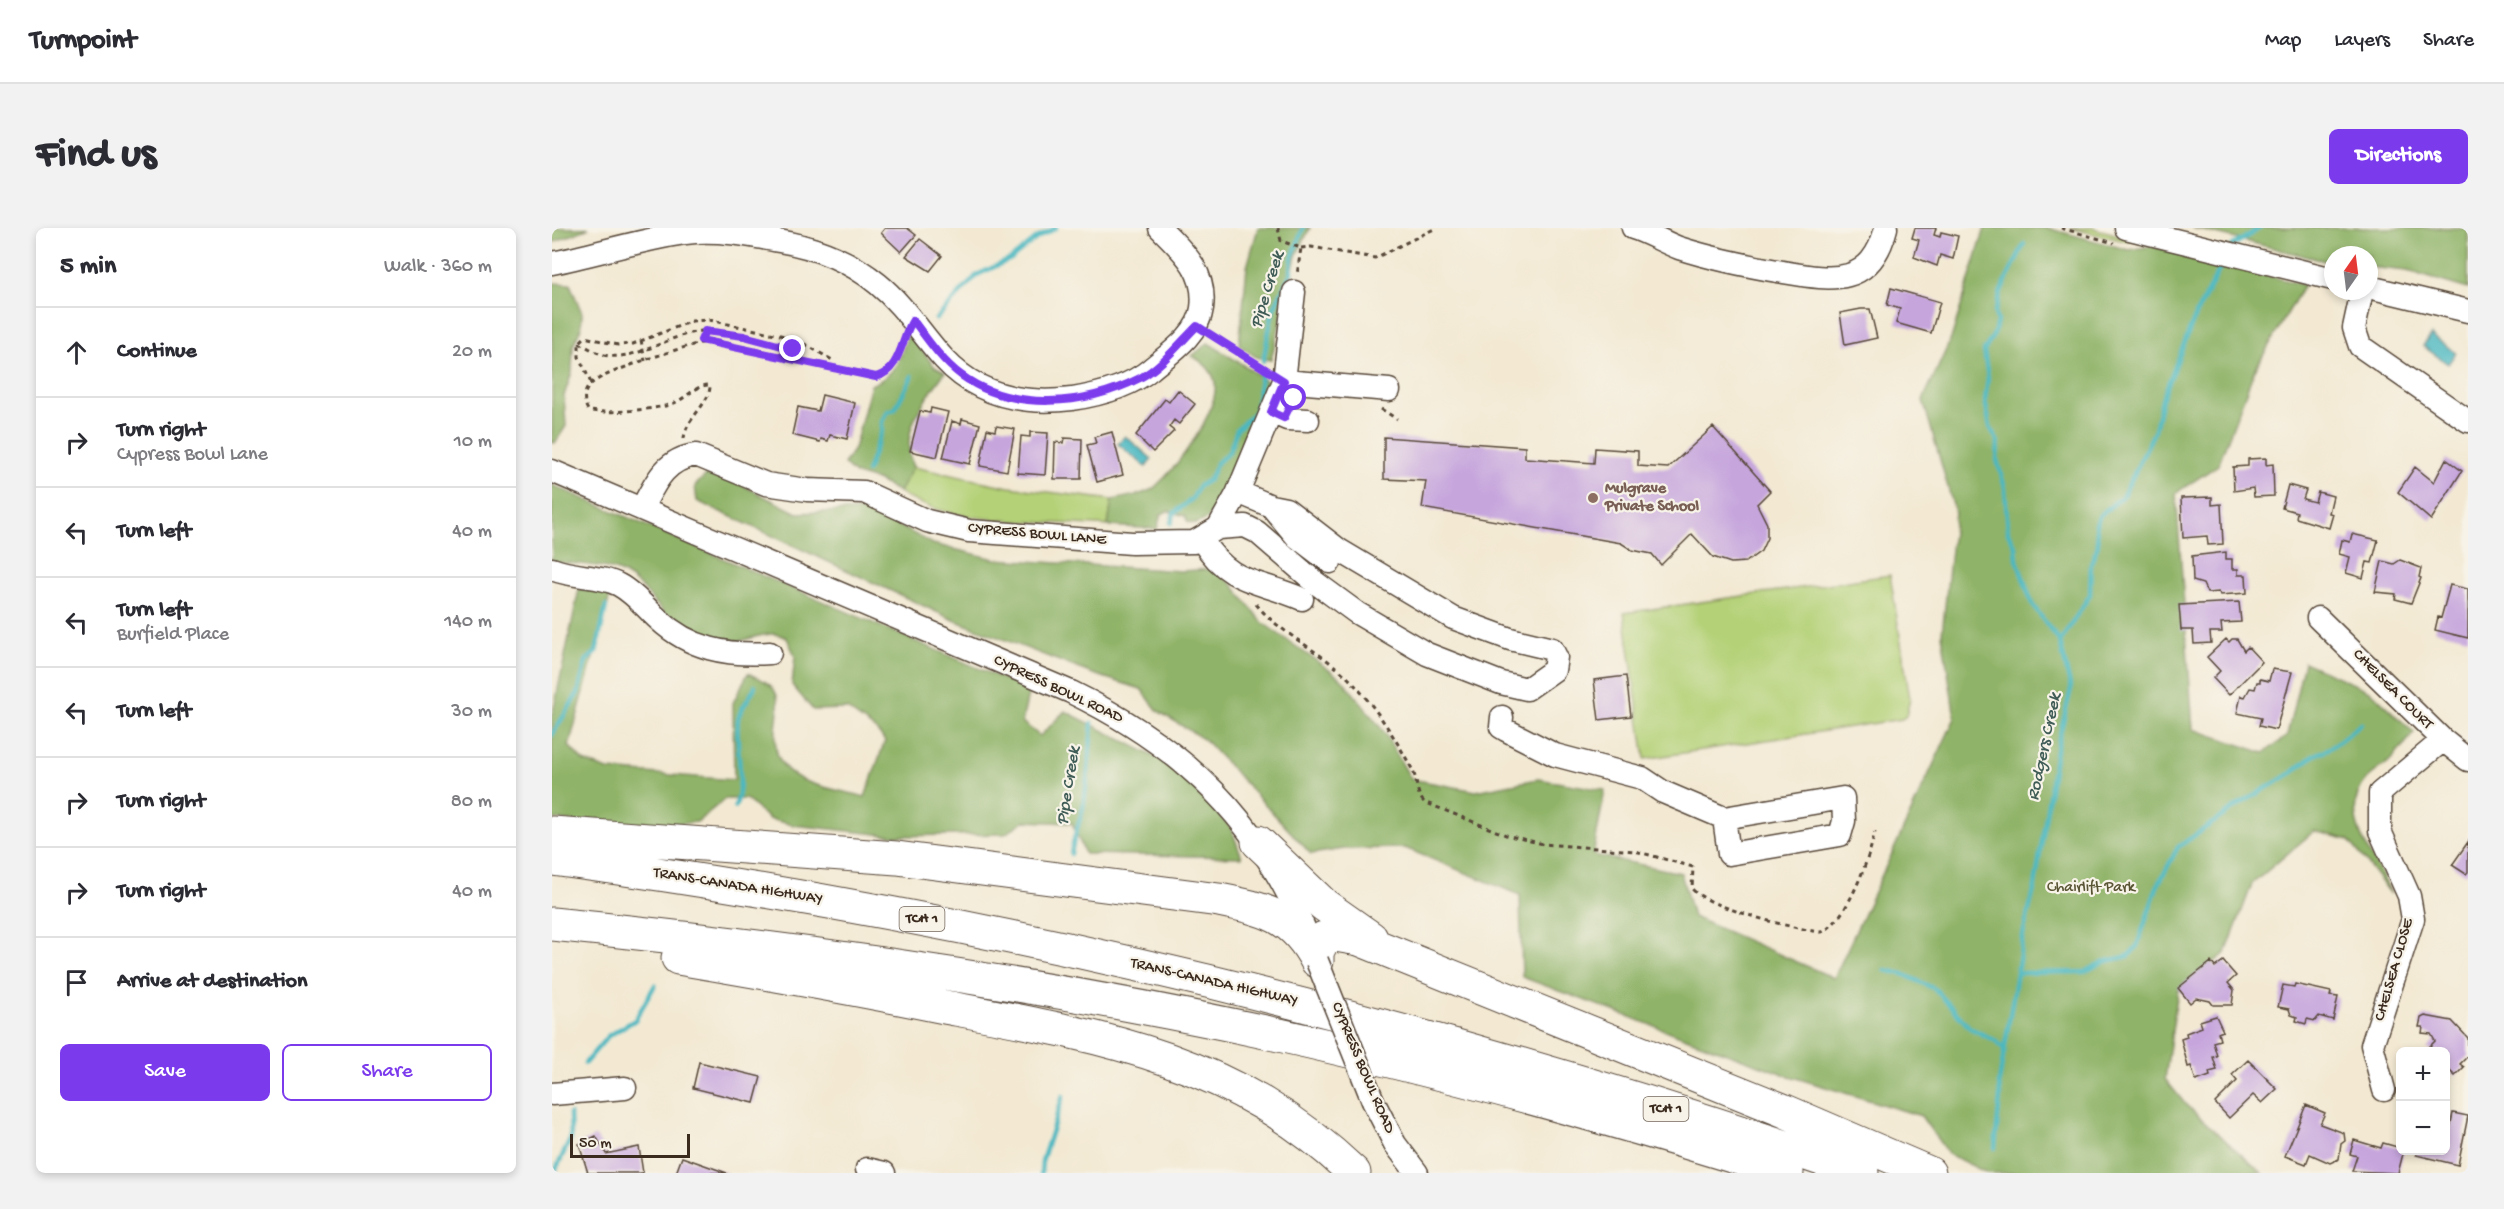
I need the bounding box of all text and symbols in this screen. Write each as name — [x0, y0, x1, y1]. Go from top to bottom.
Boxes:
text: Turnpoint — [30, 25, 136, 58]
text: Map — [2265, 29, 2301, 54]
text: Layers — [2334, 29, 2390, 54]
text: Share — [2423, 29, 2474, 54]
button: Directions — [2329, 129, 2468, 184]
text: Find us — [36, 132, 156, 181]
north arrow — [2324, 246, 2378, 300]
water label: Pipe Creek — [1246, 247, 1290, 331]
text: 5 min — [60, 252, 116, 283]
text: Walk · 360 m — [384, 256, 492, 279]
route end — [779, 335, 805, 361]
icon: ahead — [60, 336, 93, 369]
text: Continue — [117, 339, 197, 365]
text: 20 m — [452, 341, 492, 364]
route start — [1280, 384, 1306, 410]
text: Turn right — [117, 418, 205, 444]
icon: right — [60, 426, 93, 459]
text: 10 m — [454, 431, 492, 454]
text: Cypress Bowl Lane — [117, 444, 268, 467]
place label: Mulgrave Private School — [1604, 480, 1700, 517]
marker: Mulgrave Private School — [1586, 491, 1600, 505]
icon: left — [60, 516, 93, 549]
text: Turn left — [117, 519, 191, 545]
street label: CYPRESS BOWL LANE — [967, 519, 1108, 551]
text: 40 m — [452, 521, 492, 544]
text: Turn left — [117, 598, 191, 624]
icon: left — [60, 606, 93, 639]
text: 140 m — [444, 611, 492, 634]
text: Burfield Place — [117, 624, 229, 647]
street label: CHELSEA COURT — [2348, 646, 2437, 735]
street label: CYPRESS BOWL ROAD — [990, 652, 1126, 729]
water label: Rodgers Creek — [2023, 690, 2067, 802]
icon: left — [60, 696, 93, 729]
text: Turn left — [117, 699, 191, 725]
text: 30 m — [451, 701, 492, 724]
water label: Pipe Creek — [1052, 743, 1086, 827]
icon: right — [60, 786, 93, 819]
text: Turn right — [117, 789, 205, 815]
text: 80 m — [451, 791, 492, 814]
street label: TRANS-CANADA HIGHWAY — [651, 864, 824, 910]
icon: right — [60, 876, 93, 909]
text: Turn right — [117, 879, 205, 905]
park label: Chairlift Park — [2047, 879, 2137, 898]
text: 40 m — [452, 881, 492, 904]
road number: TCH 1 — [900, 907, 944, 931]
street label: CHELSEA CLOSE — [2371, 916, 2419, 1023]
street label: TRANS-CANADA HIGHWAY — [1127, 954, 1300, 1012]
icon: arrive — [60, 966, 93, 999]
text: Arrive at destination — [117, 969, 307, 995]
street label: CYPRESS BOWL ROAD — [1326, 999, 1398, 1137]
button: Save — [60, 1044, 270, 1101]
button: Share — [282, 1044, 492, 1101]
map controls — [2396, 1047, 2450, 1155]
button: + — [2396, 1047, 2450, 1101]
road number: TCH 1 — [1644, 1097, 1688, 1121]
button: − — [2396, 1101, 2450, 1155]
scale bar — [570, 1131, 690, 1158]
text: 50 m — [579, 1135, 612, 1154]

